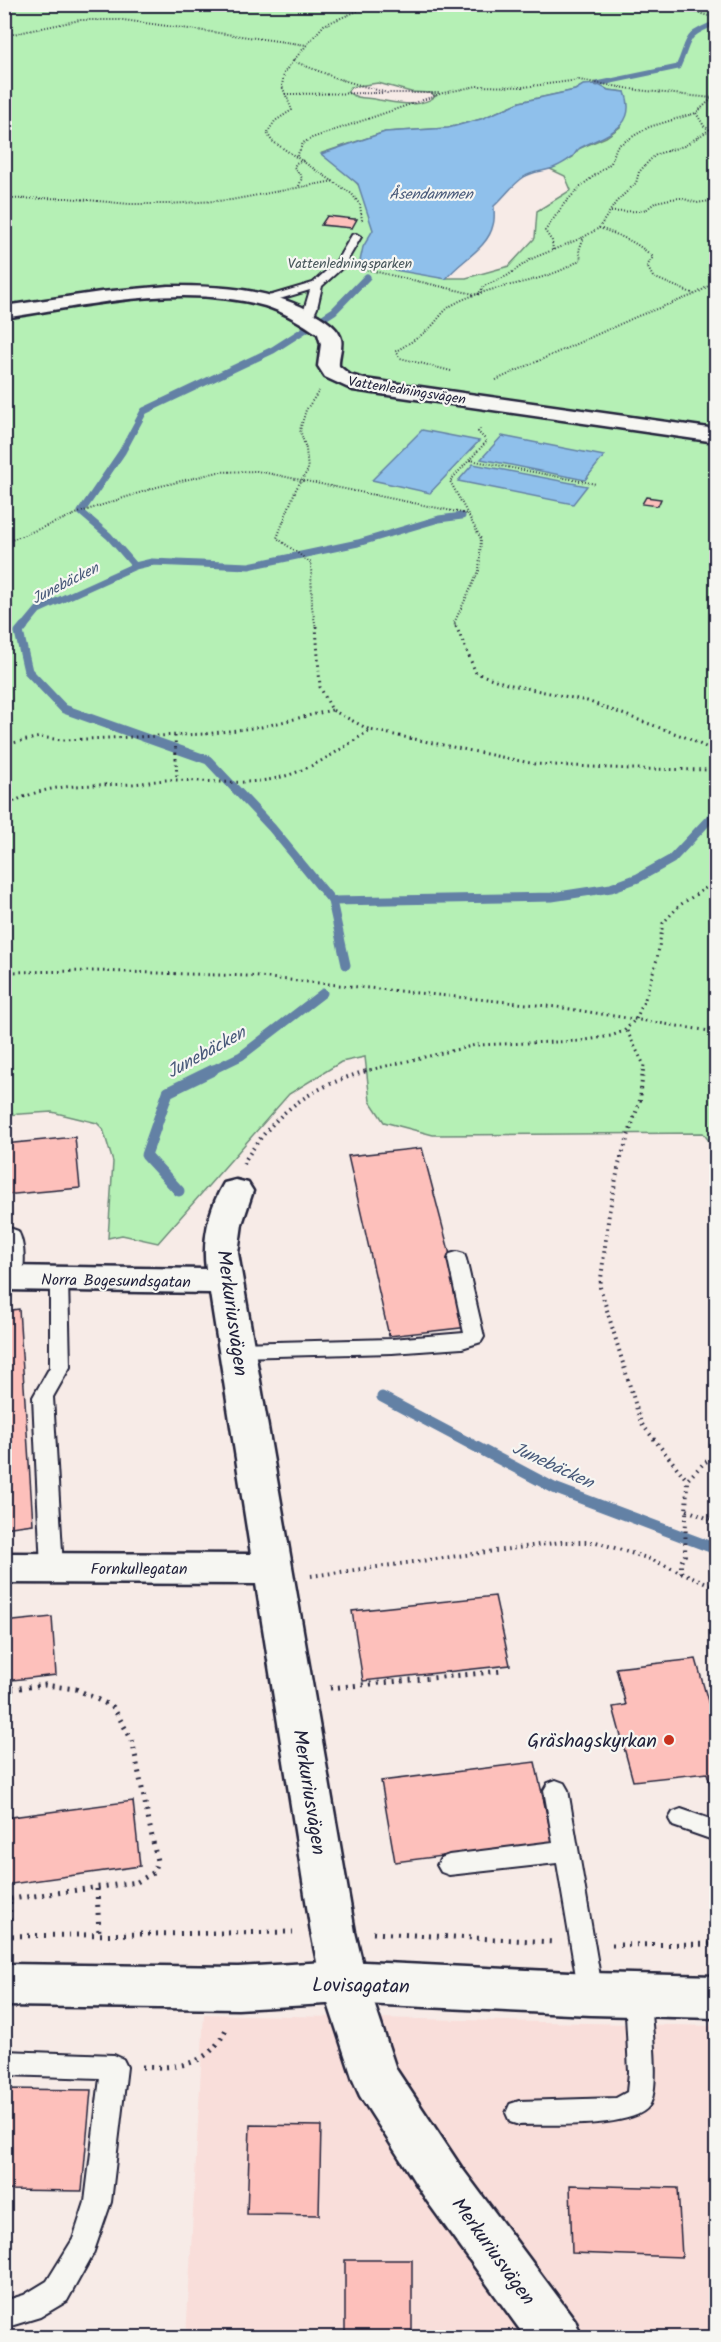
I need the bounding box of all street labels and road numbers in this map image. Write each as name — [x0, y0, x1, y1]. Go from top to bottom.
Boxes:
street label: Vattenledningsvägen — [346, 371, 467, 411]
street label: Merkuriusvägen — [206, 1248, 256, 1378]
street label: Norra Bogesundsgatan — [41, 1268, 191, 1295]
street label: Fornkullegatan — [90, 1557, 188, 1582]
street label: Merkuriusvägen — [282, 1727, 334, 1858]
street label: Lovisagatan — [312, 1970, 410, 2004]
street label: Merkuriusvägen — [442, 2191, 543, 2313]

